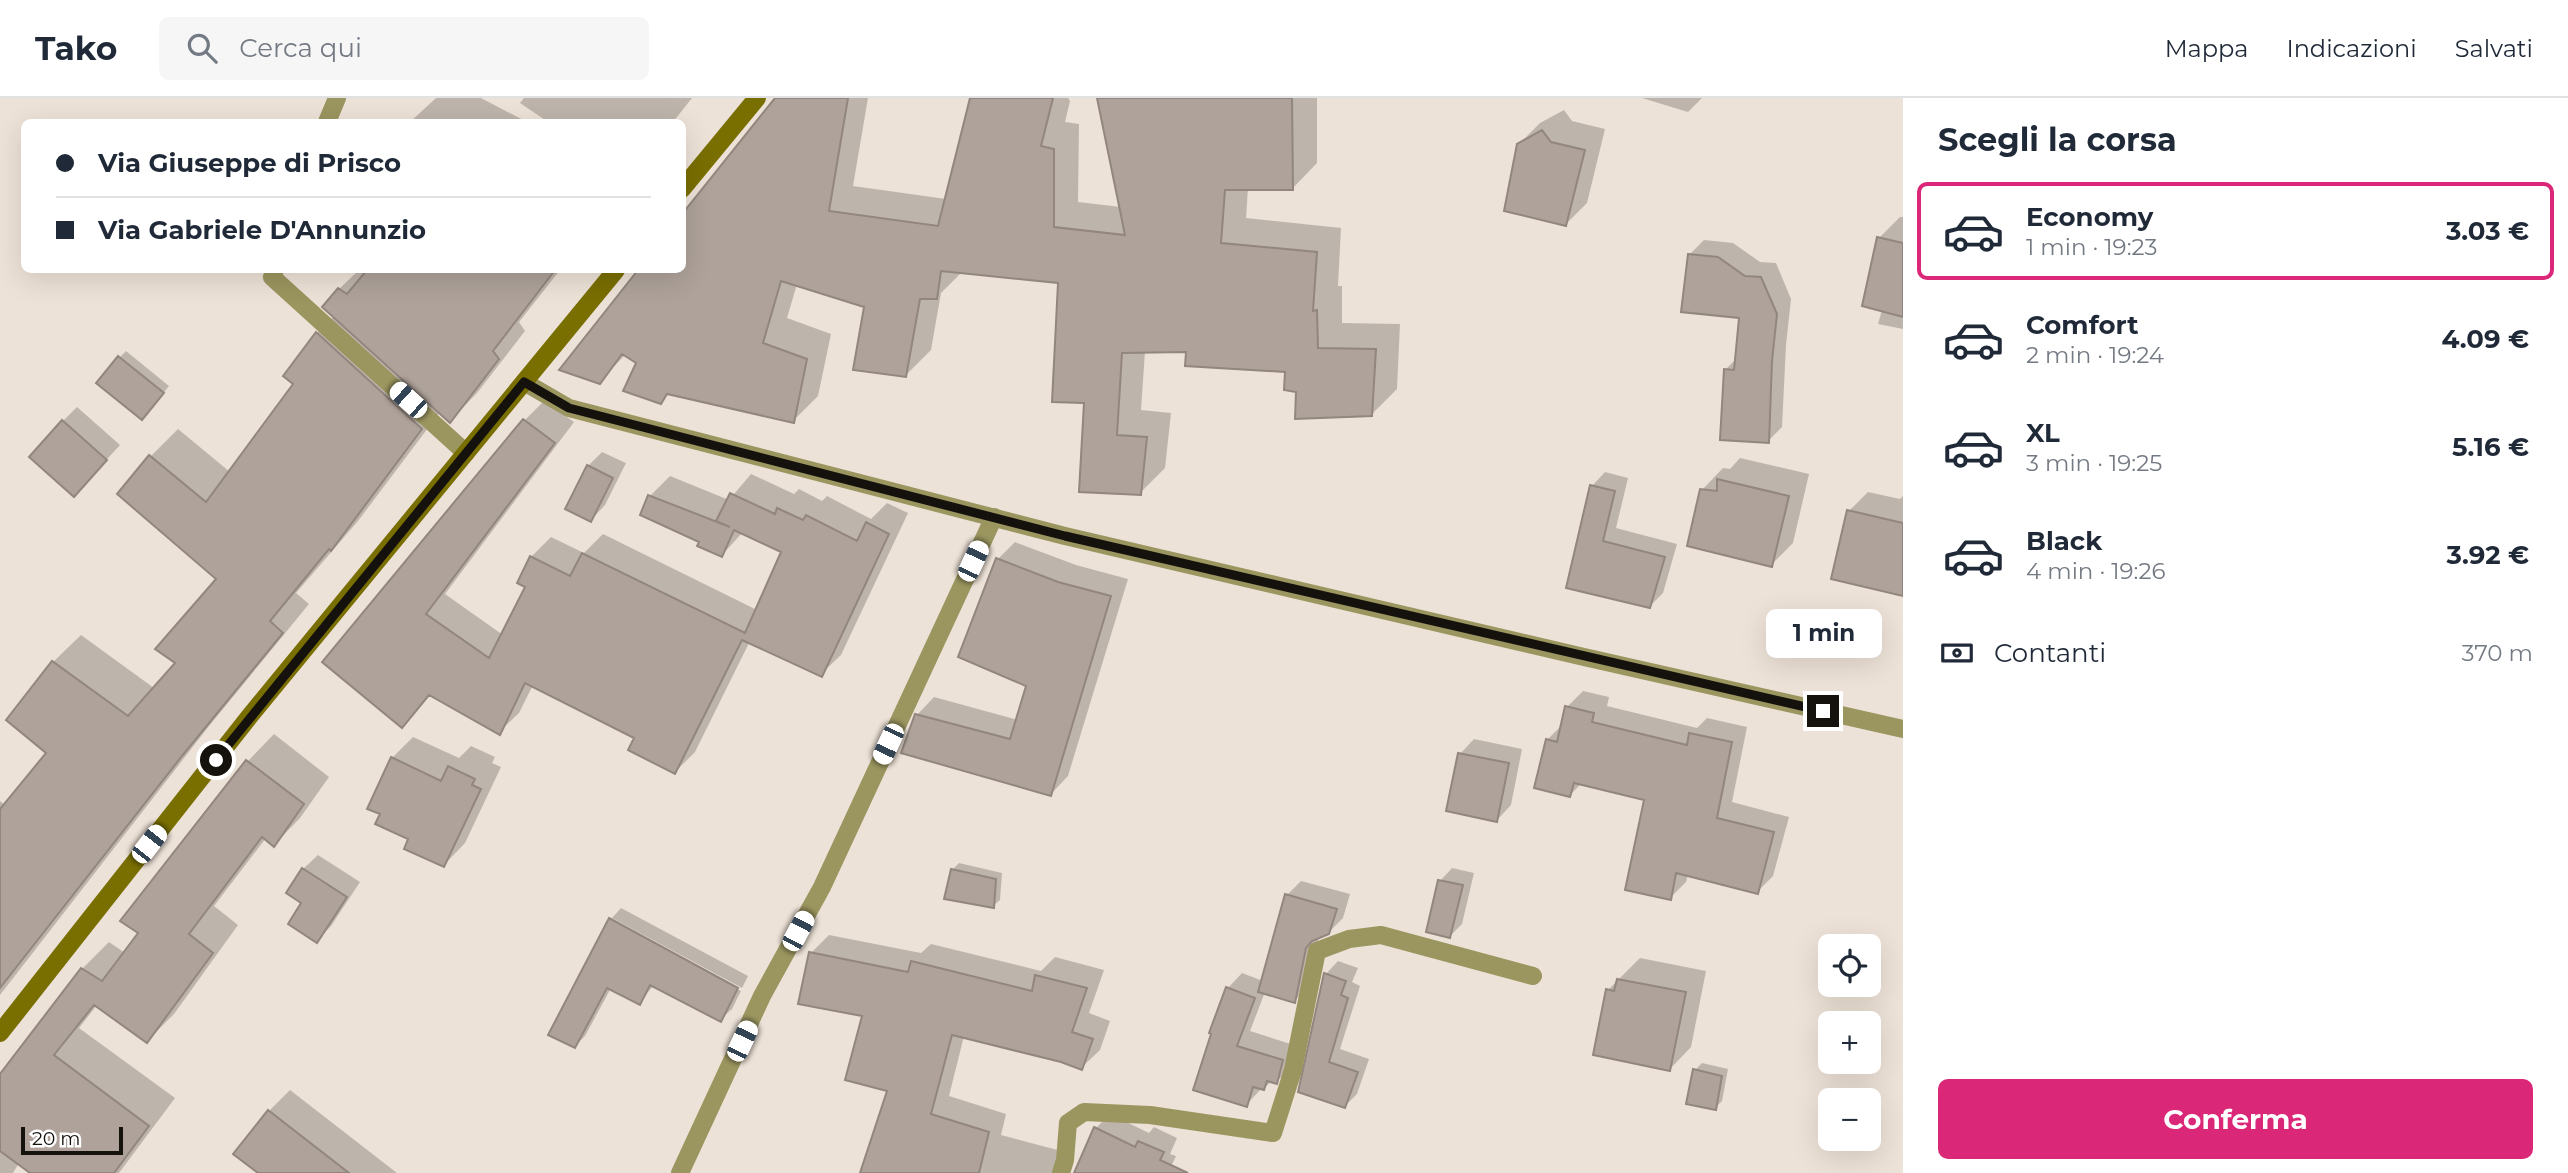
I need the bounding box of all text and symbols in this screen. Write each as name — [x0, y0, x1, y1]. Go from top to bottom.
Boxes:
search box — [159, 17, 649, 80]
text: Tako — [35, 28, 117, 68]
icon: search — [183, 29, 221, 67]
text: Cerca qui — [239, 32, 362, 64]
text: Mappa — [2165, 34, 2248, 63]
text: Indicazioni — [2286, 34, 2417, 63]
text: Salvati — [2455, 34, 2533, 63]
text: Scegli la corsa — [1938, 120, 2177, 159]
text: Via Giuseppe di Prisco — [98, 147, 401, 179]
icon: car — [1942, 200, 2005, 263]
text: Economy — [2026, 201, 2153, 233]
text: Via Gabriele D'Annunzio — [98, 214, 426, 246]
text: 3.03 € — [2446, 215, 2529, 247]
text: 1 min · 19:23 — [2026, 233, 2158, 261]
icon: car — [1942, 308, 2005, 371]
text: Comfort — [2026, 309, 2138, 341]
text: 4.09 € — [2441, 323, 2529, 355]
text: 2 min · 19:24 — [2026, 341, 2164, 369]
car — [386, 378, 431, 422]
icon: car — [1942, 416, 2005, 479]
text: XL — [2026, 417, 2060, 449]
text: 5.16 € — [2452, 431, 2529, 463]
text: 3 min · 19:25 — [2026, 449, 2162, 477]
icon: car — [1942, 524, 2005, 587]
text: Black — [2026, 525, 2102, 557]
car — [955, 538, 992, 584]
text: 3.92 € — [2447, 539, 2529, 571]
text: 4 min · 19:26 — [2026, 557, 2165, 585]
callout: 1 min — [1765, 610, 1881, 658]
text: 1 min — [1793, 619, 1855, 647]
icon: cash — [1938, 634, 1976, 672]
text: Contanti — [1994, 637, 2106, 669]
text: 370 m — [2462, 639, 2533, 667]
route end — [1807, 695, 1839, 727]
car — [870, 721, 907, 767]
route start — [200, 744, 232, 776]
car — [128, 821, 171, 867]
car — [779, 908, 818, 954]
map controls — [1818, 934, 1881, 1151]
button: locate — [1818, 934, 1881, 997]
button: + — [1818, 1011, 1881, 1074]
car — [724, 1018, 761, 1064]
button: Conferma — [1938, 1079, 2533, 1159]
button: − — [1818, 1088, 1881, 1151]
scale bar — [21, 1124, 122, 1156]
text: 20 m — [32, 1127, 80, 1150]

